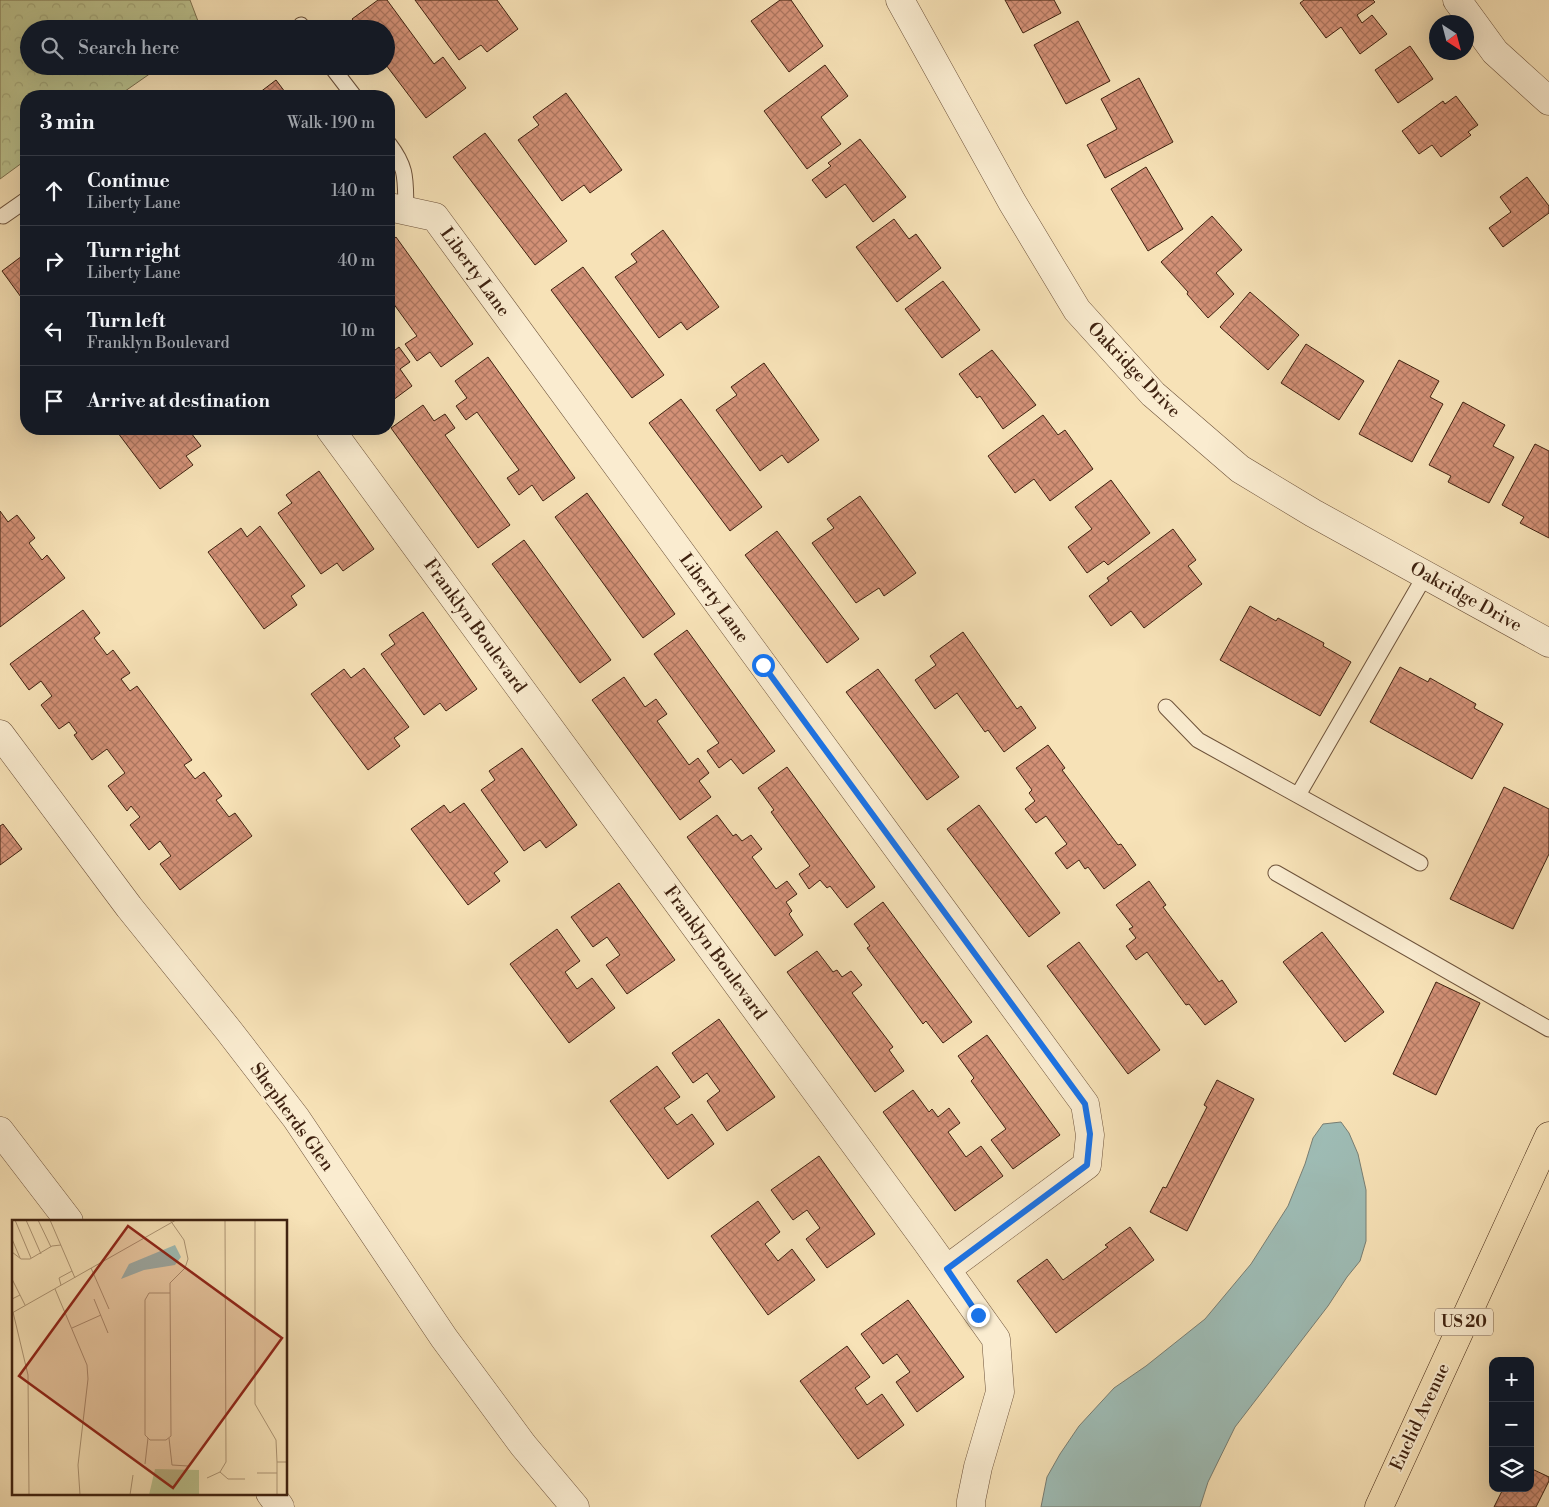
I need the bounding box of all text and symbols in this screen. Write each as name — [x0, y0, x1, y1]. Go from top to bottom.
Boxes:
north arrow — [1429, 15, 1474, 60]
search box — [20, 20, 395, 75]
icon: search — [38, 34, 66, 62]
text: Search here — [78, 36, 179, 60]
text: 3 min — [40, 110, 95, 136]
text: Walk · 190 m — [287, 113, 375, 133]
text: Continue — [87, 169, 170, 193]
icon: ahead — [40, 177, 68, 205]
text: 140 m — [331, 181, 375, 201]
text: Liberty Lane — [87, 193, 180, 213]
street label: Liberty Lane — [435, 223, 515, 321]
text: Turn right — [87, 239, 180, 263]
icon: right — [40, 247, 68, 275]
text: 40 m — [338, 251, 375, 271]
text: Liberty Lane — [87, 263, 180, 283]
text: Turn left — [87, 309, 166, 333]
icon: left — [40, 317, 68, 345]
street label: Oakridge Drive — [1082, 317, 1186, 423]
text: 10 m — [341, 321, 375, 341]
text: Franklyn Boulevard — [87, 333, 230, 353]
icon: arrive — [40, 387, 68, 415]
text: Arrive at destination — [87, 389, 270, 413]
street label: Liberty Lane — [674, 549, 754, 647]
street label: Franklyn Boulevard — [419, 554, 532, 698]
street label: Oakridge Drive — [1406, 557, 1526, 637]
route start — [752, 654, 775, 677]
street label: Franklyn Boulevard — [659, 881, 772, 1025]
street label: Shepherds Glen — [245, 1058, 339, 1176]
inset map — [12, 1220, 288, 1494]
route end — [967, 1304, 990, 1327]
road number: US 20 — [1435, 1308, 1493, 1335]
map controls — [1489, 1357, 1534, 1492]
button: + — [1489, 1357, 1534, 1402]
street label: Euclid Avenue — [1385, 1359, 1455, 1475]
button: − — [1489, 1402, 1534, 1447]
button: layers — [1489, 1447, 1534, 1492]

